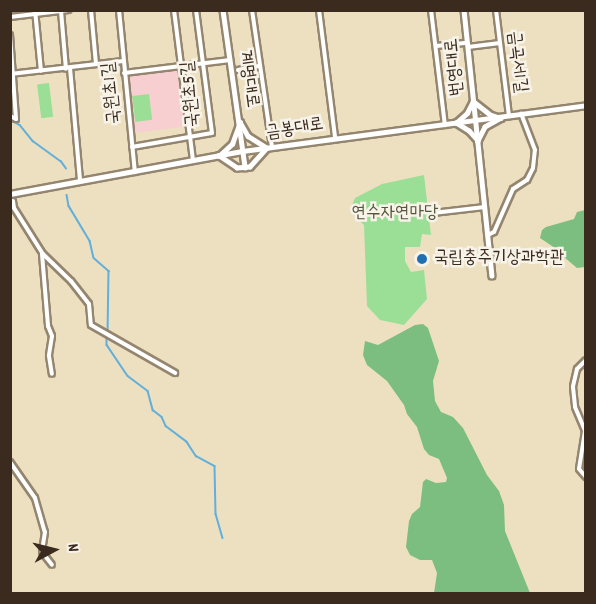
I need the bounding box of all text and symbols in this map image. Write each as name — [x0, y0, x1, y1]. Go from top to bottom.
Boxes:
street label: 금곡서1길 — [502, 30, 530, 94]
street label: 번영대로 — [442, 37, 470, 97]
street label: 계명대로 — [232, 49, 262, 109]
street label: 국원초5길 — [178, 60, 206, 128]
street label: 국원초1길 — [99, 61, 127, 125]
street label: 금봉대로 — [265, 115, 325, 145]
park label: 연수자연마당 — [352, 203, 438, 225]
place label: 국립충주기상과학관 — [434, 248, 564, 270]
marker: 국립충주기상과학관 — [415, 252, 429, 266]
north arrow — [24, 520, 84, 580]
text: N — [60, 542, 84, 553]

